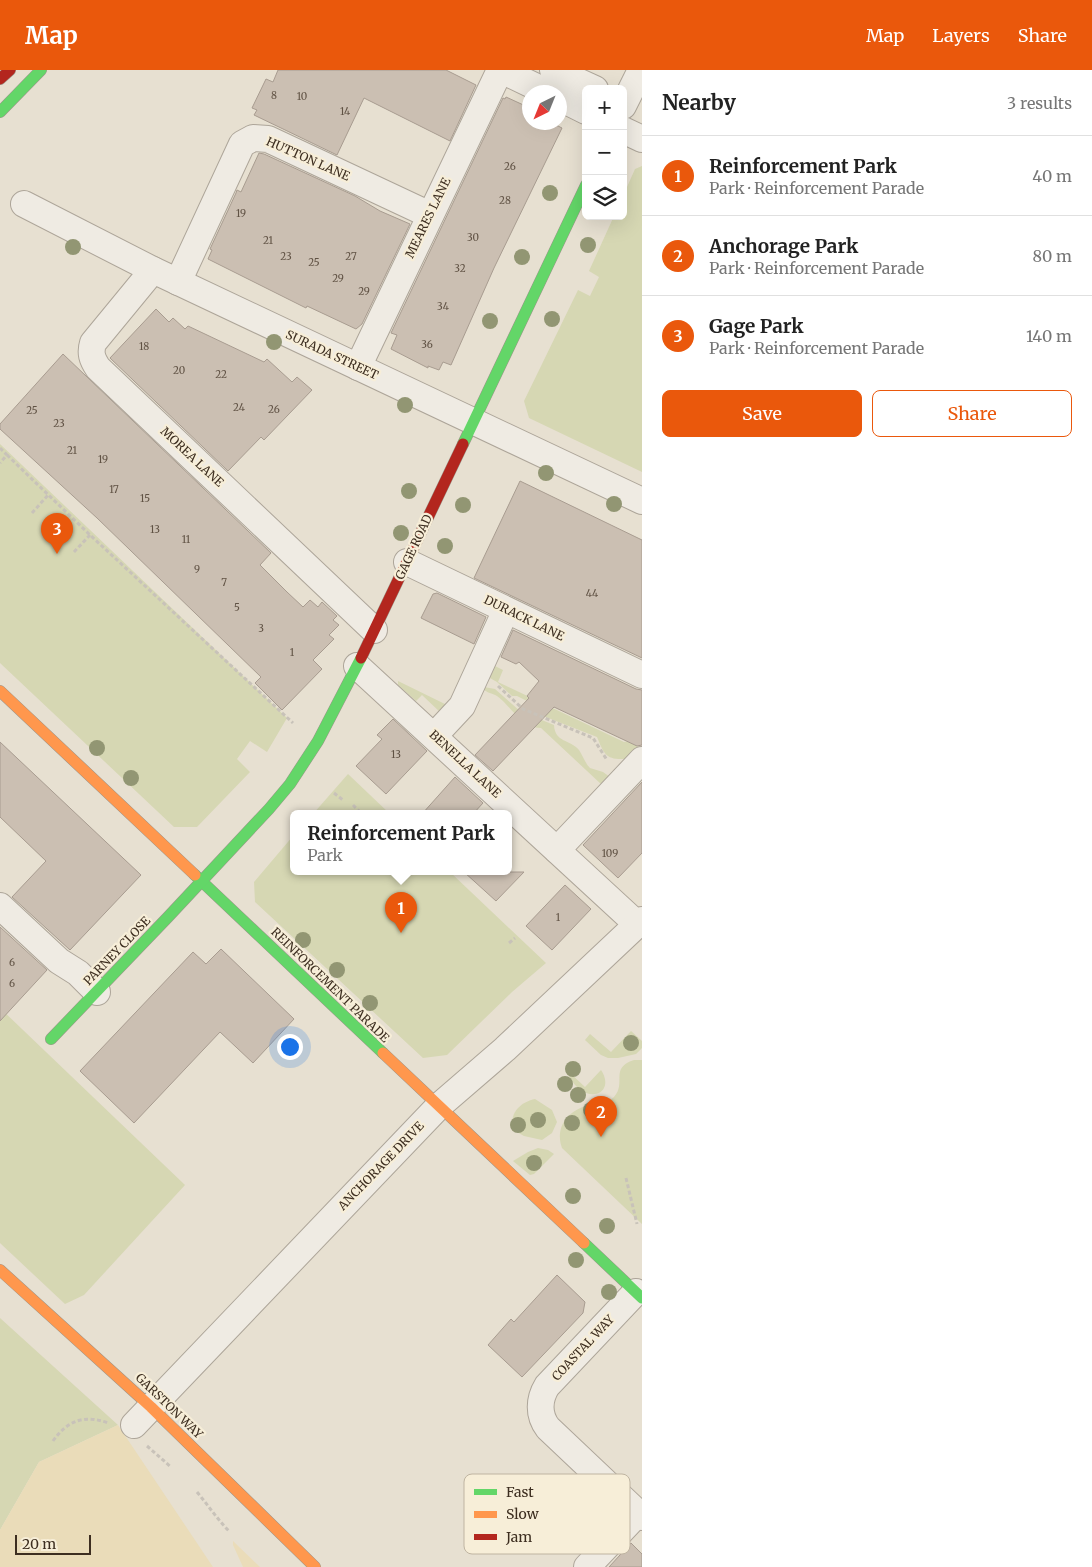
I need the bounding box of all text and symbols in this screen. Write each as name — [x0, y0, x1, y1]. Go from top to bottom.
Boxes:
text: Map — [25, 20, 78, 51]
text: Map — [866, 24, 904, 47]
text: Layers — [932, 24, 990, 47]
text: Share — [1018, 24, 1067, 47]
north arrow — [522, 85, 567, 130]
map controls — [582, 85, 627, 220]
button: + — [582, 85, 627, 130]
house number: 8 — [271, 89, 277, 102]
text: Nearby — [662, 89, 736, 116]
house number: 10 — [297, 90, 307, 103]
text: 3 results — [1007, 93, 1072, 113]
house number: 14 — [340, 105, 350, 118]
button: − — [582, 130, 627, 175]
street label: HUTTON LANE — [264, 133, 353, 184]
text: Reinforcement Park — [709, 154, 897, 178]
house number: 26 — [504, 160, 516, 173]
text: 1 — [674, 166, 682, 186]
text: 40 m — [1032, 166, 1072, 186]
street label: MEARES LANE — [402, 175, 454, 260]
button: layers — [582, 175, 627, 220]
text: Park · Reinforcement Parade — [709, 178, 924, 198]
house number: 28 — [499, 194, 511, 207]
house number: 19 — [236, 207, 246, 220]
house number: 30 — [467, 231, 479, 244]
house number: 21 — [263, 234, 274, 247]
text: Anchorage Park — [709, 234, 858, 258]
text: 2 — [673, 246, 683, 266]
text: 80 m — [1033, 246, 1072, 266]
house number: 23 — [280, 250, 292, 263]
house number: 27 — [345, 250, 357, 263]
house number: 25 — [308, 256, 320, 269]
text: Park · Reinforcement Parade — [709, 258, 924, 278]
house number: 32 — [454, 262, 466, 275]
house number: 29 — [332, 272, 344, 285]
house number: 29 — [358, 285, 370, 298]
house number: 34 — [437, 300, 449, 313]
text: Gage Park — [709, 314, 803, 338]
text: 3 — [673, 326, 683, 346]
text: 140 m — [1026, 326, 1072, 346]
street label: SURADA STREET — [284, 327, 381, 383]
house number: 36 — [421, 338, 433, 351]
text: Park · Reinforcement Parade — [709, 338, 924, 358]
house number: 18 — [139, 340, 149, 353]
house number: 20 — [173, 364, 185, 377]
house number: 22 — [215, 368, 227, 381]
button: Save — [662, 390, 862, 437]
button: Share — [872, 390, 1072, 437]
house number: 24 — [233, 401, 245, 414]
house number: 26 — [268, 403, 280, 416]
house number: 25 — [26, 404, 38, 417]
house number: 23 — [53, 417, 65, 430]
street label: MOREA LANE — [158, 424, 227, 490]
house number: 21 — [67, 444, 78, 457]
house number: 19 — [98, 453, 108, 466]
house number: 17 — [109, 483, 119, 496]
house number: 15 — [140, 492, 150, 505]
street label: GAGE ROAD — [392, 512, 435, 582]
pin: 3 — [41, 513, 73, 554]
house number: 13 — [150, 523, 160, 536]
house number: 11 — [182, 533, 191, 546]
house number: 9 — [194, 563, 200, 576]
house number: 7 — [221, 576, 227, 589]
house number: 44 — [586, 587, 598, 600]
street label: DURACK LANE — [482, 592, 567, 644]
house number: 5 — [234, 601, 240, 614]
house number: 3 — [258, 622, 264, 635]
house number: 1 — [290, 646, 295, 659]
street label: BENELLA LANE — [427, 727, 504, 801]
house number: 13 — [391, 748, 401, 761]
popup — [290, 810, 512, 875]
text: Reinforcement Park — [307, 821, 495, 845]
text: Park — [307, 845, 343, 865]
house number: 109 — [602, 847, 618, 860]
pin: 1 — [385, 892, 417, 933]
house number: 1 — [556, 911, 561, 924]
street label: PARNEY CLOSE — [80, 913, 153, 988]
street label: REINFORCEMENT PARADE — [268, 924, 393, 1045]
house number: 6 — [9, 956, 15, 969]
house number: 6 — [9, 977, 15, 990]
your location — [277, 1034, 303, 1060]
pin: 2 — [585, 1096, 617, 1137]
street label: ANCHORAGE DRIVE — [334, 1118, 427, 1214]
street label: COASTAL WAY — [548, 1312, 617, 1384]
street label: GARSTON WAY — [133, 1370, 206, 1442]
legend — [464, 1474, 630, 1554]
text: Fast — [506, 1483, 534, 1501]
text: Slow — [506, 1505, 539, 1523]
text: Jam — [505, 1528, 532, 1546]
scale bar — [15, 1532, 91, 1555]
text: 20 m — [22, 1535, 56, 1553]

